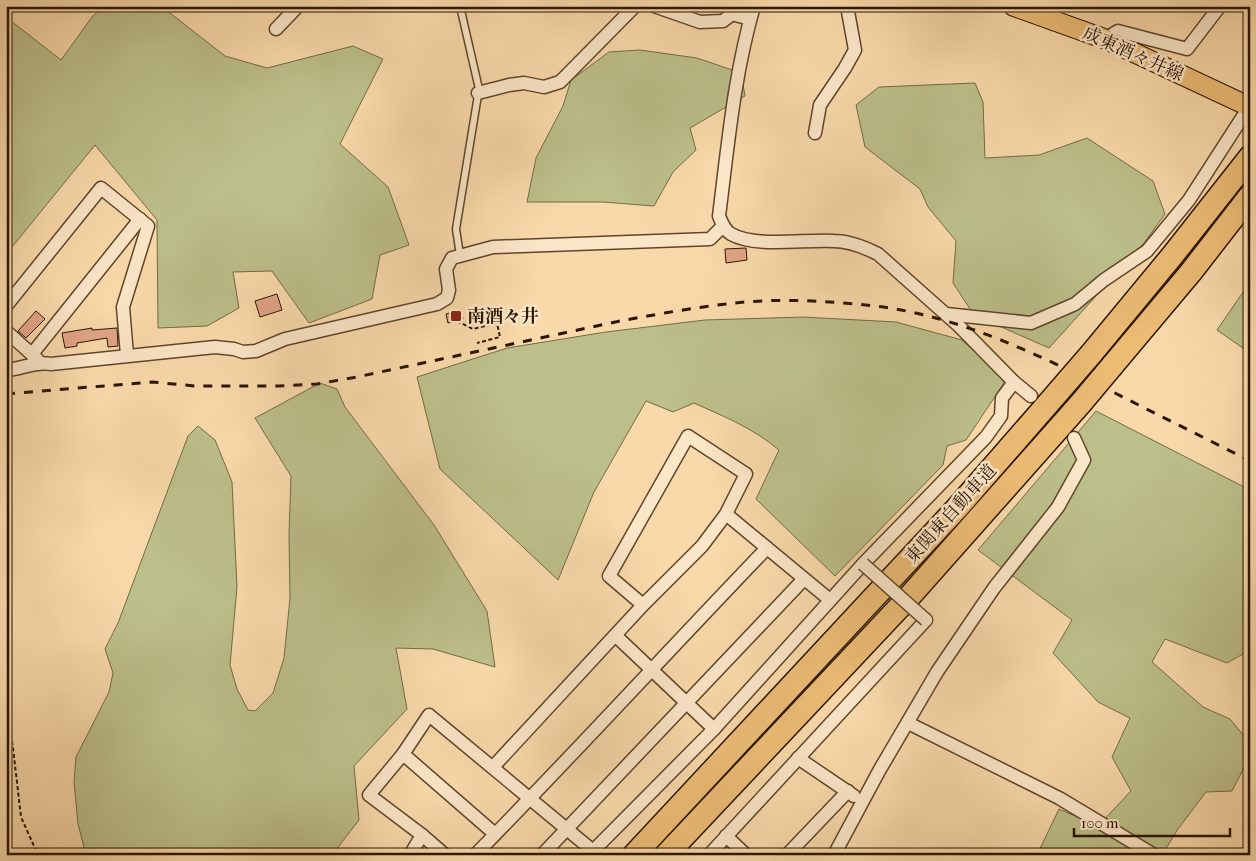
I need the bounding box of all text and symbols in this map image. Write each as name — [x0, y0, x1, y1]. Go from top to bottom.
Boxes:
street label: 成東酒々井線 — [1079, 22, 1187, 86]
place label: 南酒々井 — [467, 306, 539, 327]
marker: 南酒々井 — [449, 309, 463, 323]
street label: 東関東自動車道 — [901, 460, 1001, 568]
scale bar — [1074, 806, 1230, 838]
text: 100 m — [1081, 814, 1119, 832]

